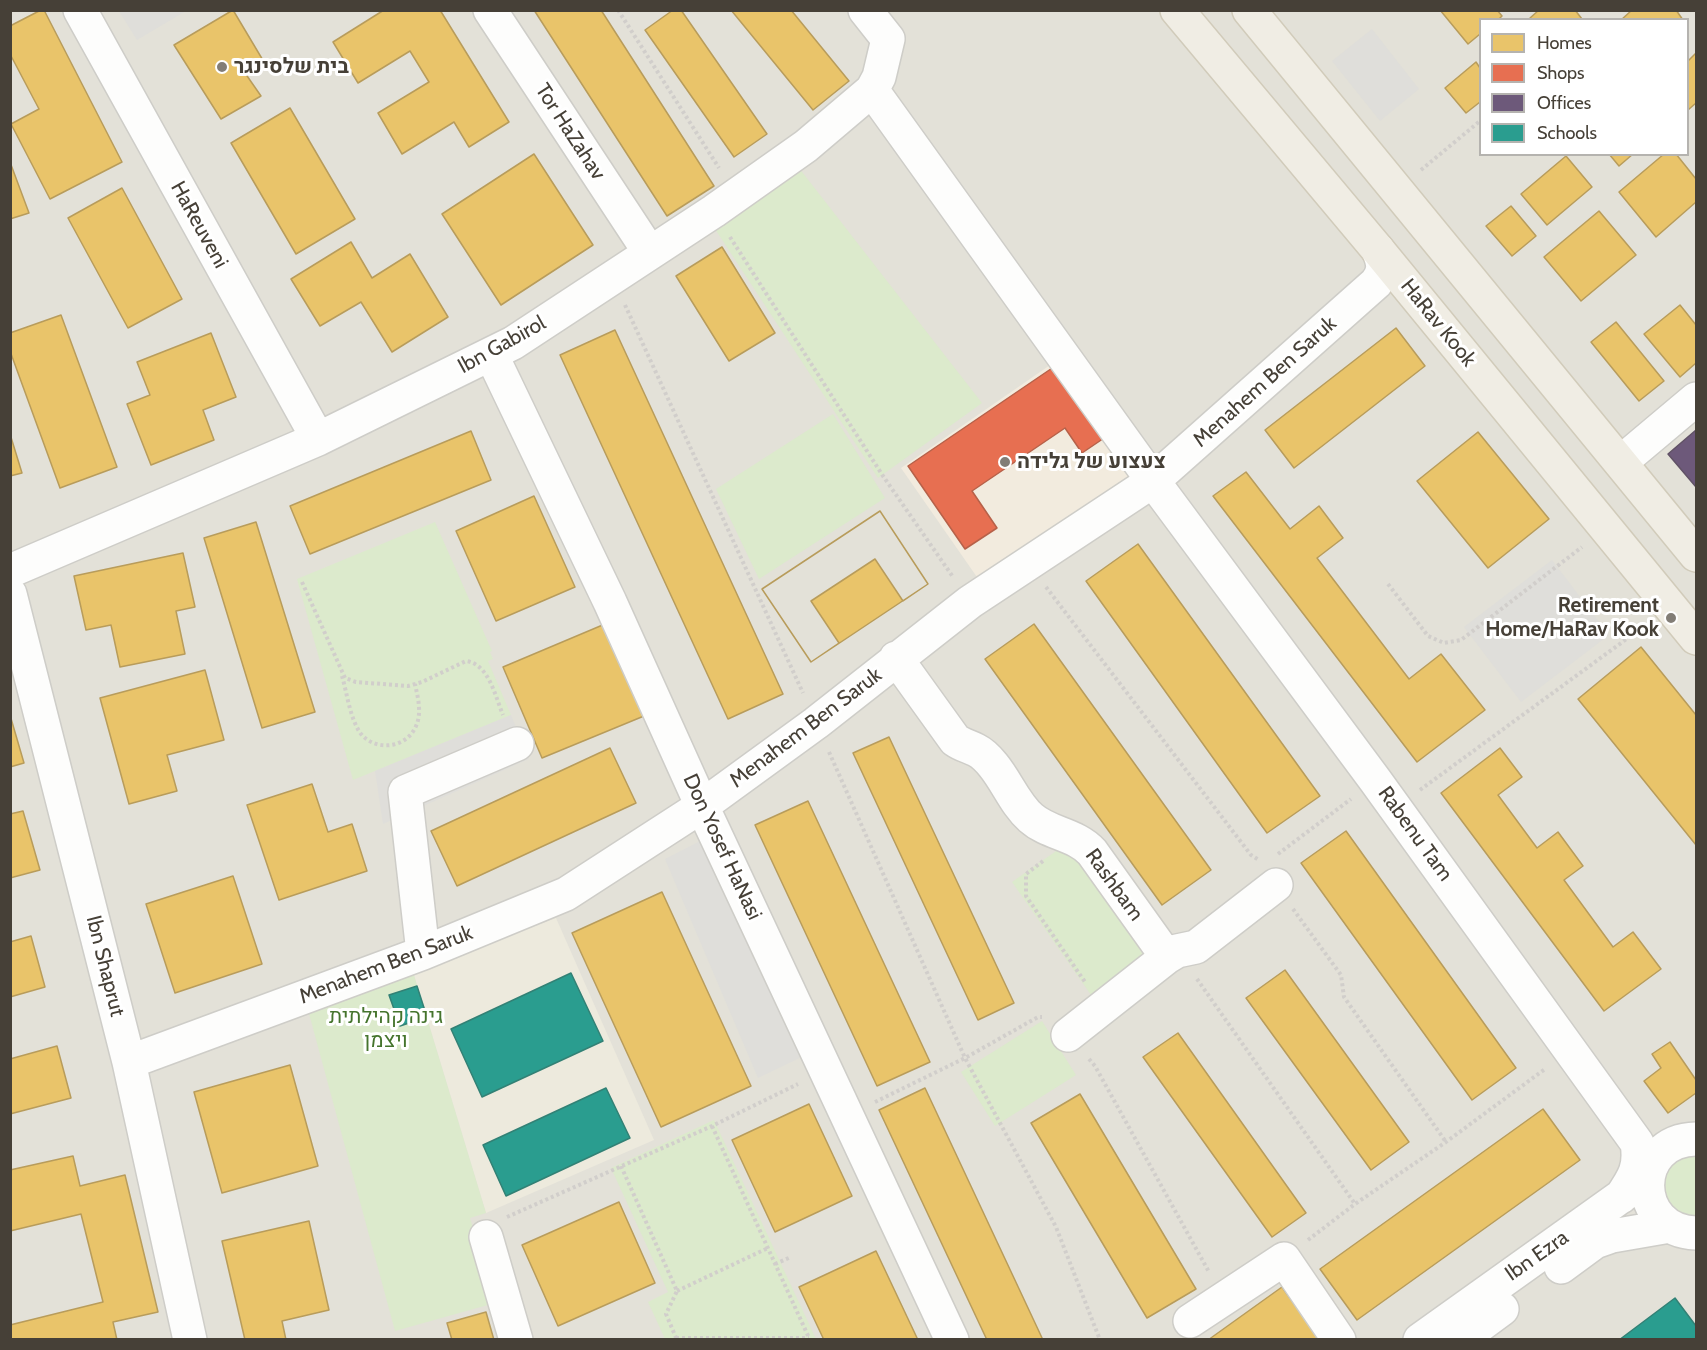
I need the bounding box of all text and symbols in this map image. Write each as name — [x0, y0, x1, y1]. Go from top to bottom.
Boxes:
legend — [1479, 18, 1689, 156]
text: Homes — [1537, 32, 1592, 54]
place label: בית שלסינגר — [234, 54, 349, 80]
marker: בית שלסינגר — [215, 60, 229, 74]
text: Shops — [1537, 62, 1585, 84]
street label: Tor HaZahav — [529, 79, 611, 185]
text: Offices — [1537, 92, 1591, 114]
text: Schools — [1537, 122, 1597, 144]
street label: HaReuveni — [165, 177, 233, 273]
street label: HaRav Kook — [1395, 274, 1481, 372]
street label: Ibn Gabirol — [454, 311, 550, 379]
street label: Menahem Ben Saruk — [1188, 311, 1342, 453]
place label: צעצוע של גלידה — [1017, 449, 1166, 475]
marker: צעצוע של גלידה — [998, 455, 1012, 469]
place label: Retirement Home/HaRav Kook — [1485, 593, 1659, 643]
marker: Retirement Home/HaRav Kook — [1664, 611, 1678, 625]
street label: Menahem Ben Saruk — [725, 663, 887, 793]
street label: Don Yosef HaNasi — [677, 770, 767, 924]
street label: Rabenu Tam — [1372, 782, 1458, 886]
street label: Rashbam — [1079, 844, 1149, 926]
street label: Ibn Shaprut — [80, 913, 130, 1019]
street label: Menahem Ben Saruk — [296, 920, 476, 1010]
park label: גינה קהילתית ויצמן — [329, 1004, 443, 1054]
street label: Ibn Ezra — [1501, 1225, 1573, 1287]

